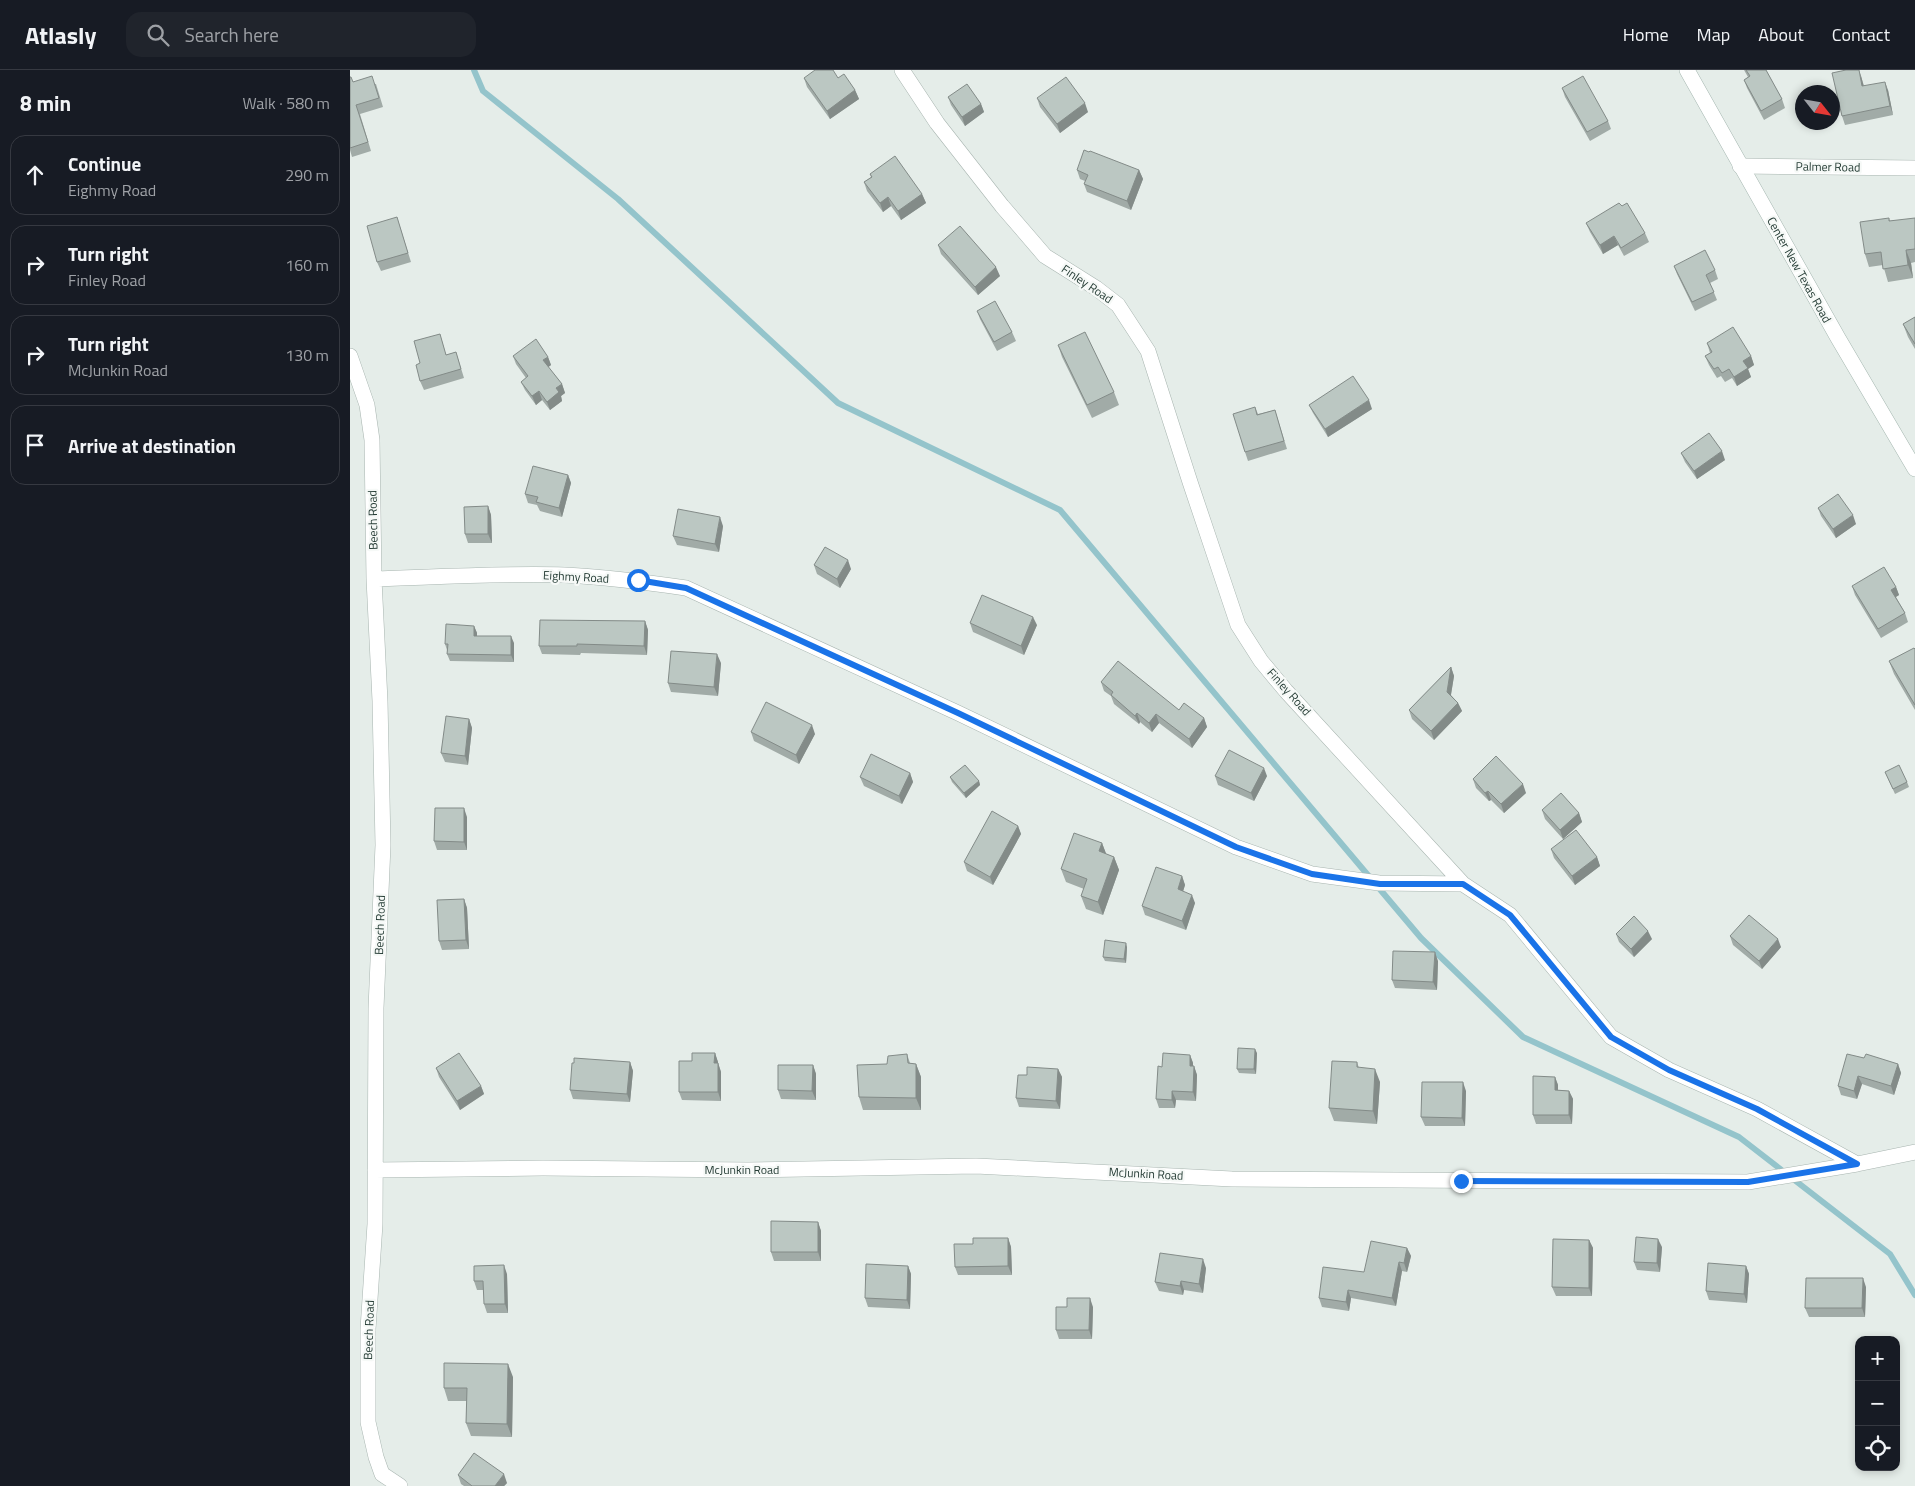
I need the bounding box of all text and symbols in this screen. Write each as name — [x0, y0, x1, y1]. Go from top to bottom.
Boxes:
search box — [126, 12, 476, 57]
text: Atlasly — [25, 17, 96, 53]
text: Search here — [184, 20, 279, 49]
icon: search — [144, 21, 172, 49]
text: Home — [1623, 21, 1669, 48]
text: Map — [1697, 21, 1730, 48]
text: About — [1758, 21, 1804, 48]
text: Contact — [1832, 21, 1890, 48]
north arrow — [1795, 85, 1840, 130]
text: 8 min — [20, 87, 71, 119]
text: Walk · 580 m — [242, 91, 330, 115]
text: Continue — [68, 149, 141, 178]
street label: Palmer Road — [1795, 156, 1861, 177]
icon: ahead — [21, 161, 49, 189]
text: 290 m — [285, 163, 329, 187]
text: Eighmy Road — [68, 178, 156, 202]
street label: Center New Texas Road — [1762, 213, 1836, 326]
text: Turn right — [68, 239, 149, 268]
icon: right — [21, 251, 49, 279]
text: 160 m — [285, 253, 329, 277]
street label: Finley Road — [1058, 259, 1117, 308]
text: Finley Road — [68, 268, 146, 292]
text: Turn right — [68, 329, 149, 358]
icon: right — [21, 341, 49, 369]
text: 130 m — [285, 343, 329, 367]
text: McJunkin Road — [68, 358, 168, 382]
icon: arrive — [21, 431, 49, 459]
text: Arrive at destination — [68, 431, 236, 460]
street label: Beech Road — [362, 490, 383, 550]
street label: Eighmy Road — [542, 565, 610, 588]
route start — [627, 569, 650, 592]
street label: Finley Road — [1263, 664, 1316, 720]
street label: Beech Road — [369, 895, 390, 955]
street label: McJunkin Road — [705, 1160, 779, 1179]
street label: McJunkin Road — [1108, 1162, 1184, 1185]
route end — [1450, 1170, 1473, 1193]
street label: Beech Road — [358, 1300, 379, 1360]
map controls — [1855, 1336, 1900, 1471]
button: + — [1855, 1336, 1900, 1381]
button: − — [1855, 1381, 1900, 1426]
button: locate — [1855, 1426, 1900, 1471]

